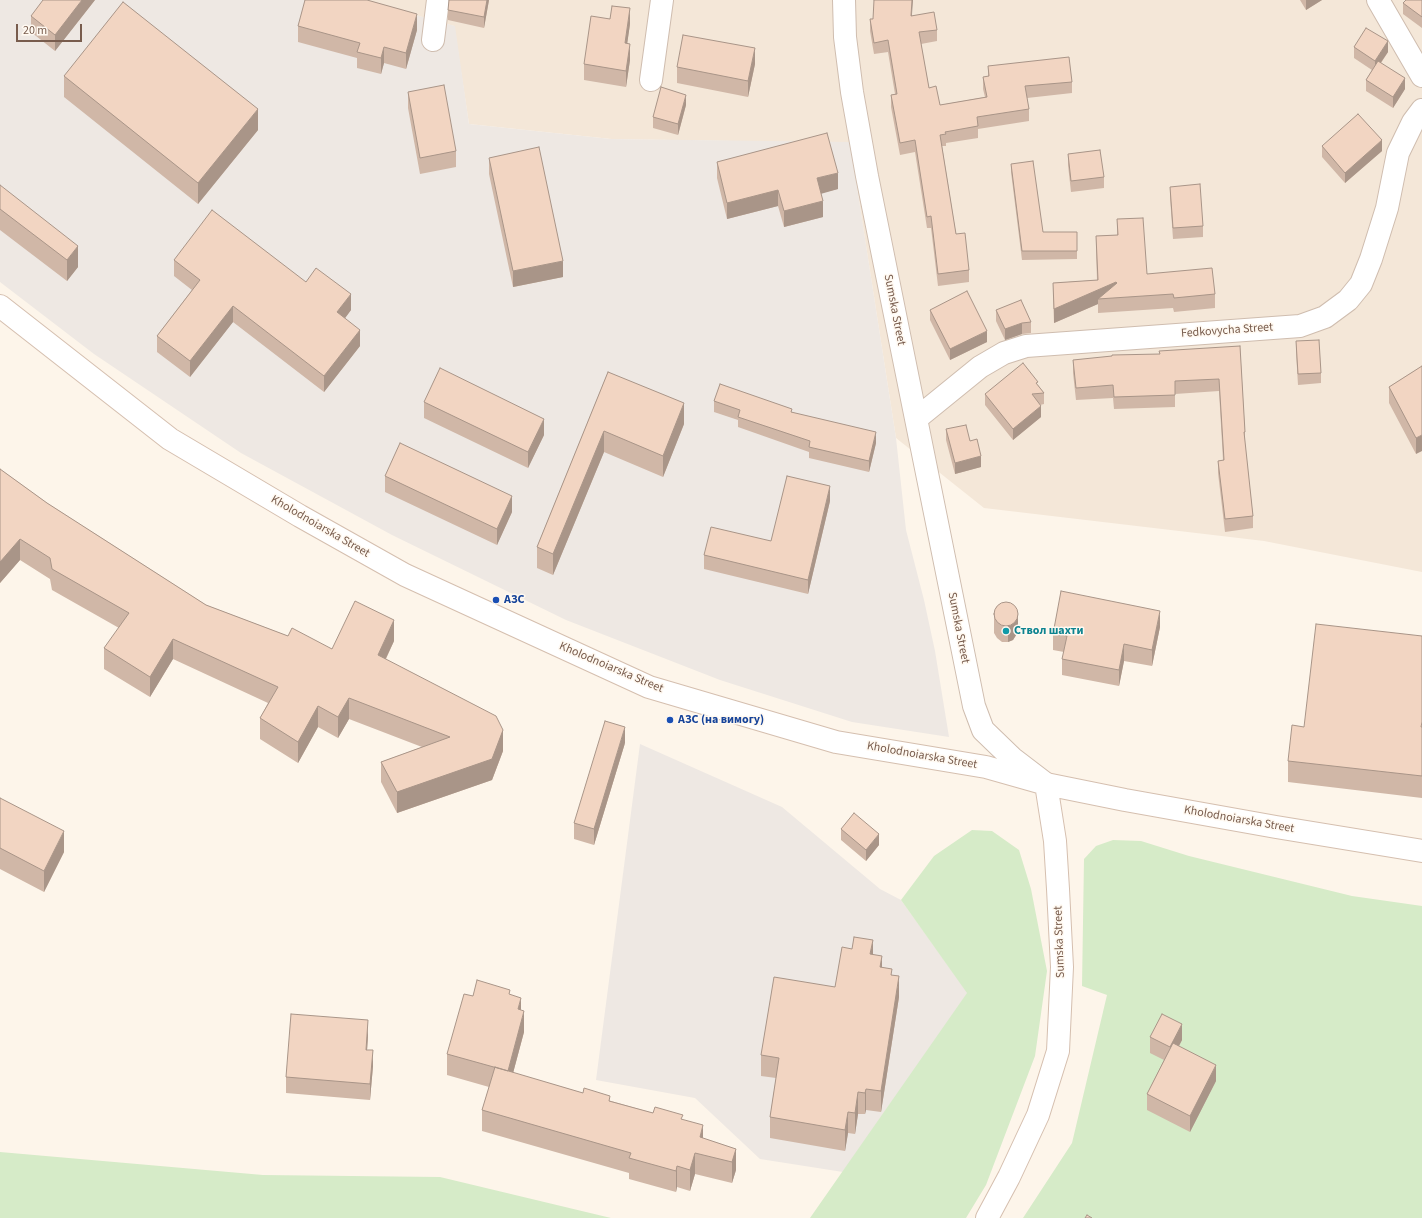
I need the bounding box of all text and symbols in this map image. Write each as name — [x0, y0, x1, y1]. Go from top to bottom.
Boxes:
scale bar — [18, 16, 84, 42]
text: 20 m — [23, 22, 47, 39]
street label: Sumska Street — [880, 273, 908, 347]
street label: Fedkovycha Street — [1180, 321, 1274, 341]
street label: Kholodnoiarska Street — [268, 493, 372, 561]
street label: Sumska Street — [944, 591, 972, 665]
place label: АЗС — [504, 593, 525, 607]
marker: АЗС — [491, 595, 501, 605]
place label: Ствол шахти — [1014, 624, 1083, 638]
marker: Ствол шахти — [1001, 626, 1011, 636]
street label: Kholodnoiarska Street — [557, 640, 665, 696]
place label: АЗС (на вимогу) — [678, 713, 764, 727]
marker: АЗС (на вимогу) — [665, 715, 675, 725]
street label: Kholodnoiarska Street — [866, 739, 978, 773]
street label: Kholodnoiarska Street — [1183, 803, 1295, 837]
street label: Sumska Street — [1052, 906, 1068, 978]

